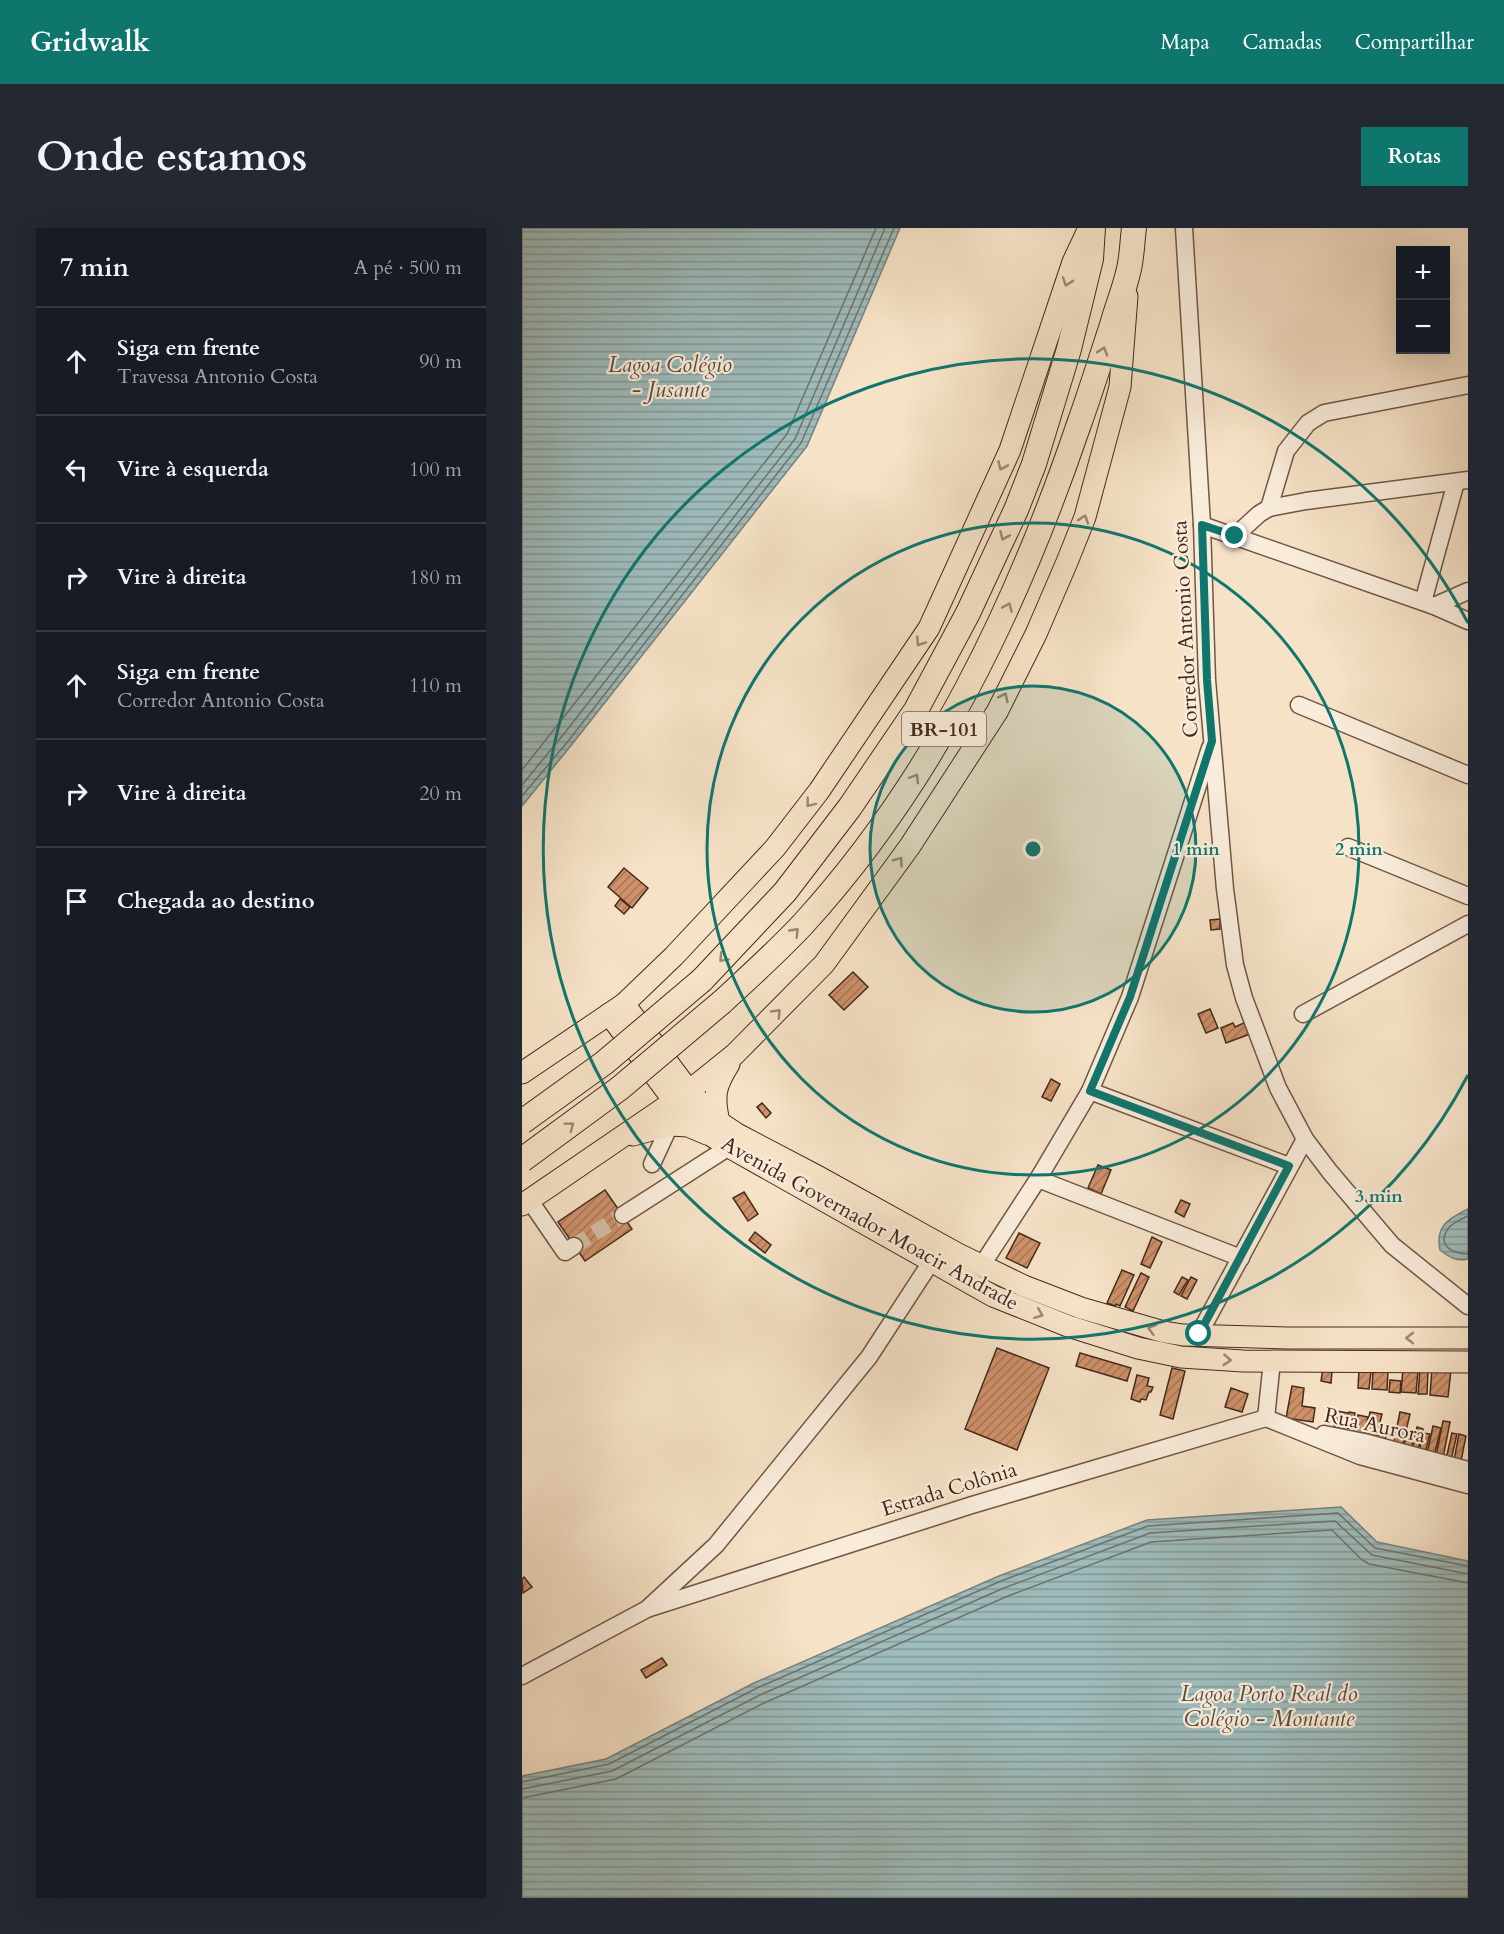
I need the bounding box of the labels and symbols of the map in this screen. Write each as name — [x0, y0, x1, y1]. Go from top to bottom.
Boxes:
one-way arrow — [1061, 276, 1074, 287]
one-way arrow — [1096, 346, 1108, 357]
water label: Lagoa Colégio - Jusante — [608, 350, 732, 405]
one-way arrow — [998, 460, 1010, 471]
one-way arrow — [1076, 514, 1089, 525]
street label: Corredor Antonio Costa — [1165, 519, 1206, 739]
route end — [1221, 522, 1247, 548]
one-way arrow — [999, 530, 1011, 541]
one-way arrow — [1001, 603, 1013, 614]
one-way arrow — [916, 636, 927, 647]
one-way arrow — [997, 693, 1009, 704]
road number: BR-101 — [902, 712, 986, 746]
one-way arrow — [907, 774, 918, 785]
one-way arrow — [806, 797, 817, 808]
text: 1 min — [1172, 837, 1220, 862]
text: 2 min — [1335, 837, 1383, 862]
centre of rings — [1023, 839, 1043, 859]
one-way arrow — [892, 857, 903, 868]
one-way arrow — [788, 929, 799, 939]
one-way arrow — [719, 952, 730, 962]
one-way arrow — [770, 1009, 781, 1019]
one-way arrow — [563, 1123, 574, 1134]
street label: Avenida Governador Moacir Andrade — [716, 1129, 1024, 1318]
text: 3 min — [1355, 1184, 1403, 1209]
one-way arrow — [1033, 1307, 1043, 1320]
route start — [1185, 1320, 1211, 1346]
one-way arrow — [1147, 1324, 1158, 1336]
one-way arrow — [1405, 1332, 1414, 1344]
one-way arrow — [1222, 1353, 1231, 1366]
street label: Rua Aurora — [1321, 1401, 1428, 1450]
street label: Estrada Colônia — [878, 1455, 1020, 1524]
water label: Lagoa Porto Real do Colégio - Montante — [1180, 1679, 1358, 1734]

